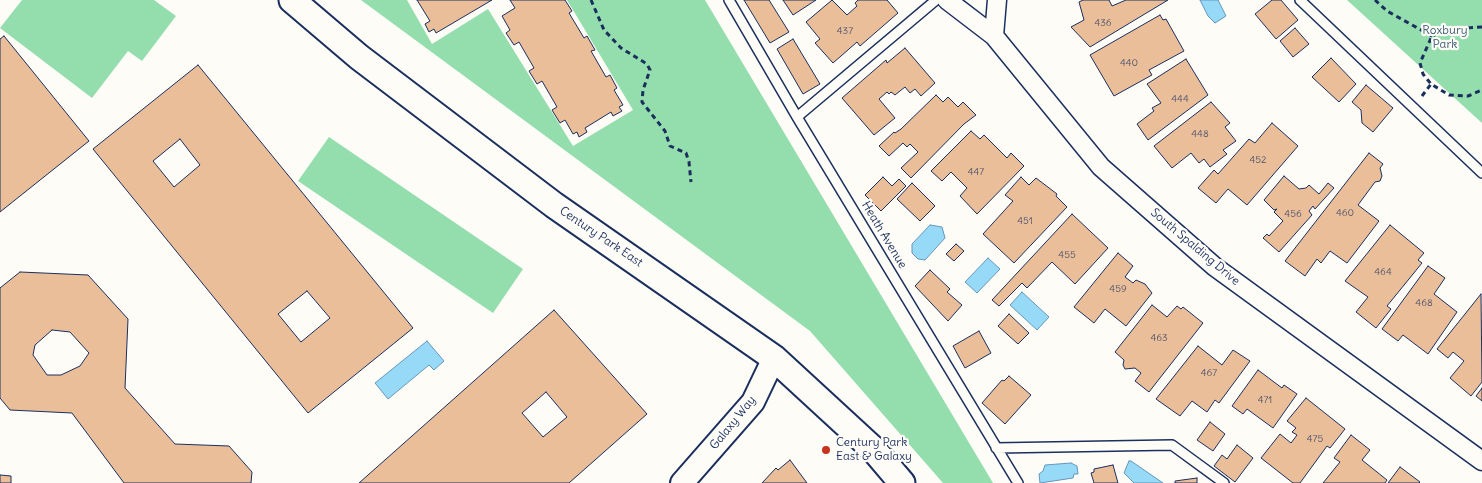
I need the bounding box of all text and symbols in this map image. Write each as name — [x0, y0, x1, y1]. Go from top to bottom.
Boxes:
house number: 436 — [1094, 17, 1112, 29]
park label: Roxbury Park — [1422, 24, 1468, 52]
house number: 437 — [837, 25, 853, 37]
house number: 440 — [1120, 57, 1138, 69]
house number: 444 — [1171, 93, 1189, 105]
house number: 448 — [1191, 128, 1209, 140]
house number: 452 — [1249, 154, 1267, 166]
house number: 447 — [968, 166, 984, 178]
street label: Heath Avenue — [858, 199, 910, 271]
street label: Century Park East — [557, 204, 645, 270]
street label: South Spalding Drive — [1148, 206, 1242, 288]
house number: 460 — [1336, 207, 1354, 219]
house number: 456 — [1284, 208, 1302, 220]
house number: 451 — [1017, 215, 1033, 227]
house number: 455 — [1058, 249, 1076, 261]
house number: 464 — [1374, 266, 1392, 278]
house number: 459 — [1109, 283, 1127, 295]
house number: 468 — [1415, 297, 1433, 309]
house number: 463 — [1150, 332, 1168, 344]
house number: 467 — [1201, 367, 1217, 379]
street label: Galaxy Way — [707, 393, 759, 453]
house number: 471 — [1258, 394, 1272, 406]
house number: 475 — [1307, 433, 1323, 445]
place label: Century Park East & Galaxy — [836, 436, 912, 464]
marker: Century Park East & Galaxy — [820, 444, 832, 456]

